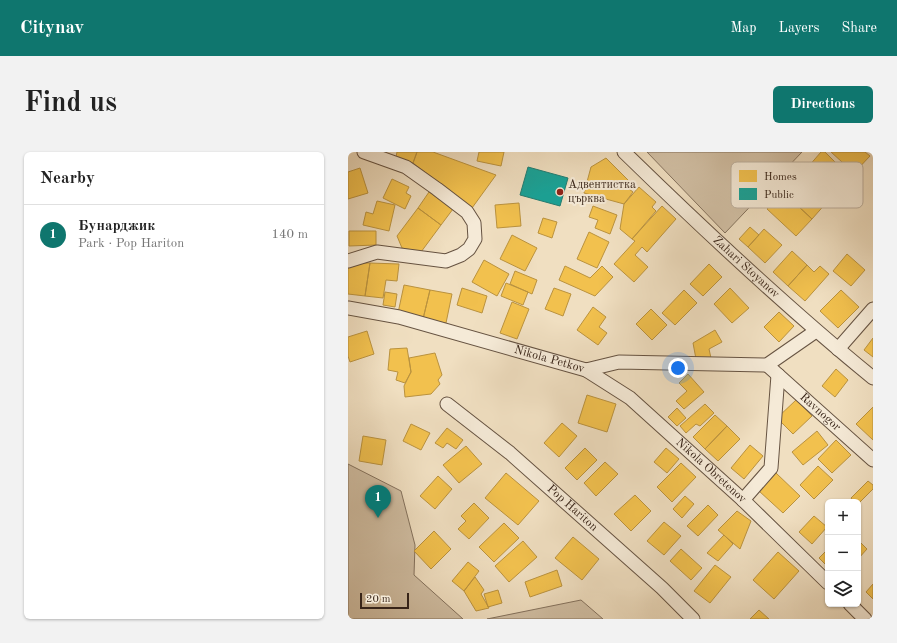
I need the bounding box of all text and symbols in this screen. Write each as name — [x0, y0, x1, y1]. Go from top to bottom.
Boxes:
text: Citynav — [20, 19, 84, 38]
text: Map — [731, 21, 757, 35]
text: Layers — [779, 21, 820, 35]
text: Share — [842, 21, 877, 35]
button: Directions — [773, 86, 873, 123]
text: Find us — [24, 90, 117, 118]
legend — [731, 162, 863, 208]
text: Nearby — [40, 170, 95, 187]
text: Homes — [764, 172, 797, 183]
place label: Адвентистка църква — [568, 179, 636, 205]
marker: Адвентистка църква — [555, 187, 565, 197]
text: Public — [764, 190, 794, 201]
text: Бунарджик — [78, 219, 155, 234]
text: 1 — [49, 228, 57, 241]
text: 140 m — [271, 228, 308, 241]
street label: Zahari Stoyanov — [710, 234, 782, 301]
text: Park · Pop Hariton — [78, 237, 184, 250]
street label: Nikola Petkov — [513, 344, 586, 375]
your location — [668, 358, 688, 378]
street label: Ravnogor — [797, 391, 843, 434]
street label: Nikola Obretenov — [673, 436, 749, 506]
street label: Pop Hariton — [545, 483, 600, 534]
pin: 1 — [365, 485, 391, 518]
map controls — [825, 499, 861, 607]
button: + — [825, 499, 861, 535]
button: − — [825, 535, 861, 571]
button: layers — [825, 571, 861, 607]
scale bar — [360, 591, 409, 610]
text: 20 m — [366, 594, 391, 605]

